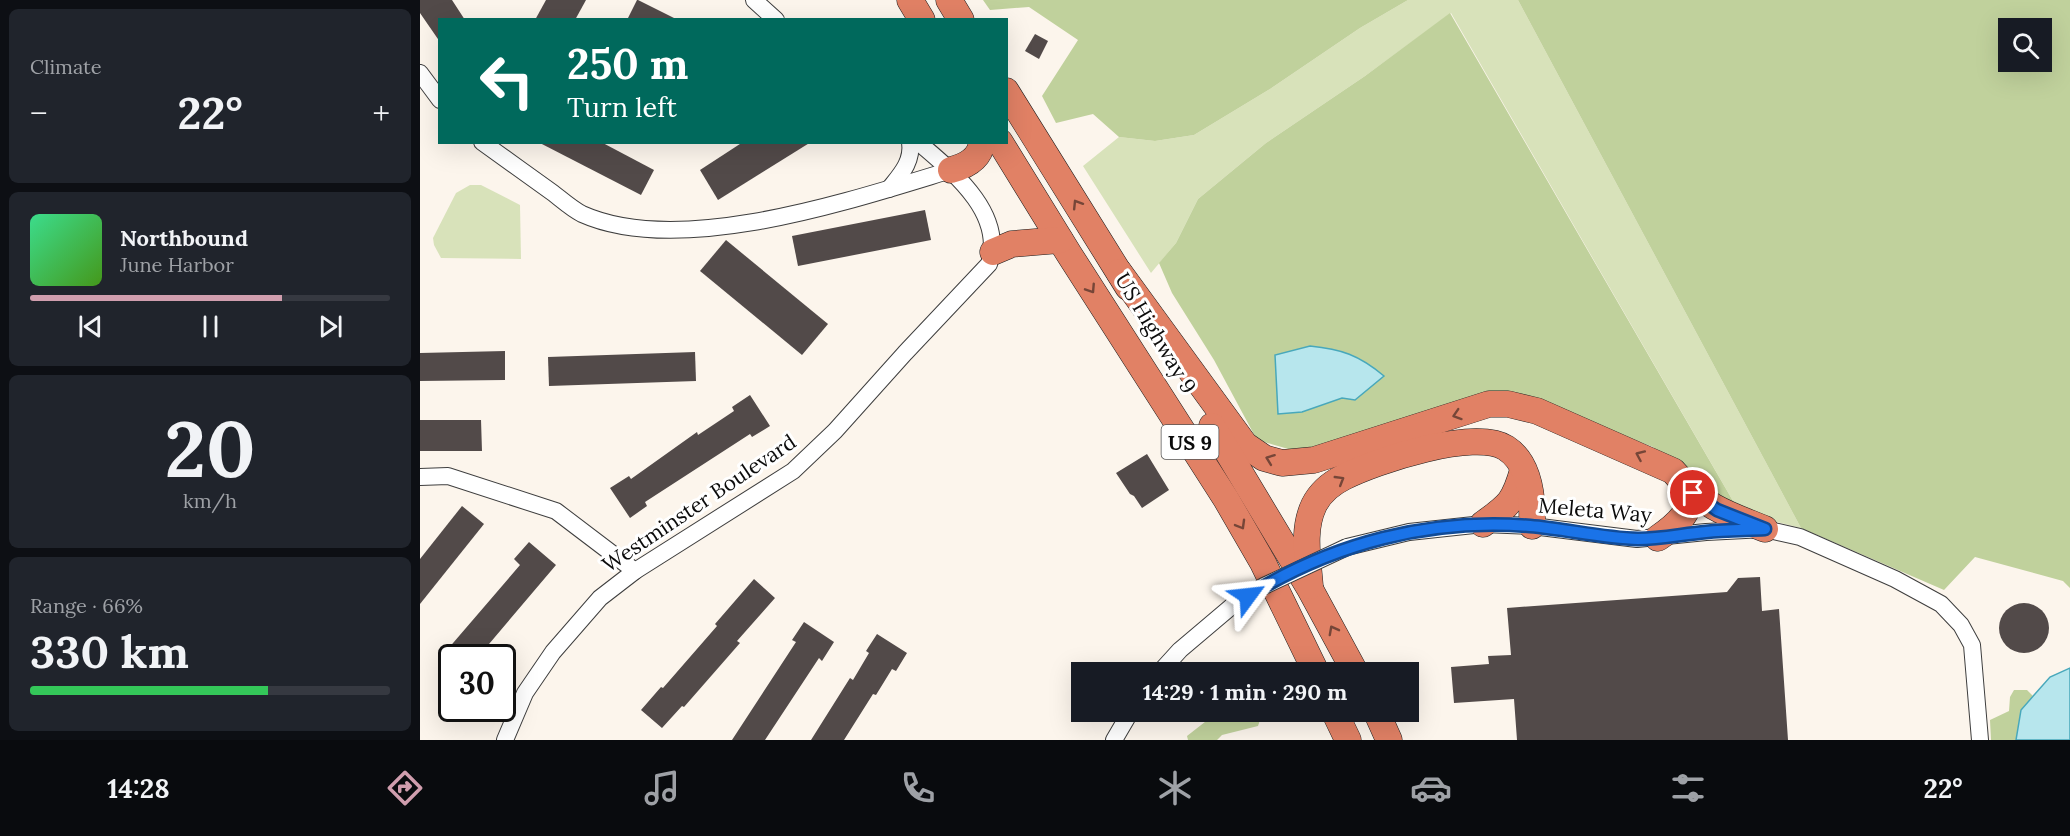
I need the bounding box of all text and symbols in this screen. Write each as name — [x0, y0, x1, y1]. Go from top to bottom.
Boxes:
map controls — [1998, 18, 2052, 72]
button: search — [1998, 18, 2052, 72]
text: 250 m — [567, 37, 688, 91]
icon: left — [468, 42, 546, 120]
text: Climate — [30, 54, 102, 79]
text: 22° — [177, 84, 243, 141]
text: Turn left — [567, 90, 677, 124]
text: − — [30, 92, 48, 134]
text: + — [372, 92, 390, 134]
one-way arrow — [1073, 200, 1085, 210]
text: Northbound — [120, 224, 248, 252]
text: June Harbor — [120, 252, 234, 277]
street label: US Highway 9 — [1109, 268, 1203, 398]
one-way arrow — [1084, 283, 1096, 293]
icon: previous — [74, 310, 107, 343]
icon: pause — [194, 310, 227, 343]
icon: next — [314, 310, 347, 343]
text: 20 — [164, 399, 256, 498]
one-way arrow — [1452, 407, 1463, 420]
road number: US 9 — [1162, 425, 1218, 459]
street label: Westminster Boulevard — [597, 428, 801, 578]
one-way arrow — [1636, 451, 1647, 463]
one-way arrow — [1265, 454, 1276, 466]
pin — [1667, 467, 1718, 518]
one-way arrow — [1334, 476, 1344, 487]
icon: arrive — [1676, 476, 1709, 509]
text: km/h — [183, 488, 237, 513]
street label: Meleta Way — [1537, 492, 1653, 528]
one-way arrow — [1233, 519, 1245, 529]
position arrow — [1216, 564, 1280, 628]
text: Range · 66% — [30, 593, 143, 618]
text: 330 km — [30, 623, 189, 680]
one-way arrow — [1329, 626, 1340, 637]
speed limit sign: 30 — [438, 644, 516, 722]
text: 14:29 · 1 min · 290 m — [1143, 678, 1347, 706]
icon: directions — [384, 767, 426, 809]
icon: music — [641, 767, 683, 809]
icon: phone — [897, 767, 939, 809]
icon: climate — [1154, 767, 1196, 809]
icon: car — [1410, 767, 1452, 809]
icon: filters — [1667, 767, 1709, 809]
text: 14:28 — [107, 771, 170, 805]
text: 22° — [1924, 771, 1963, 805]

